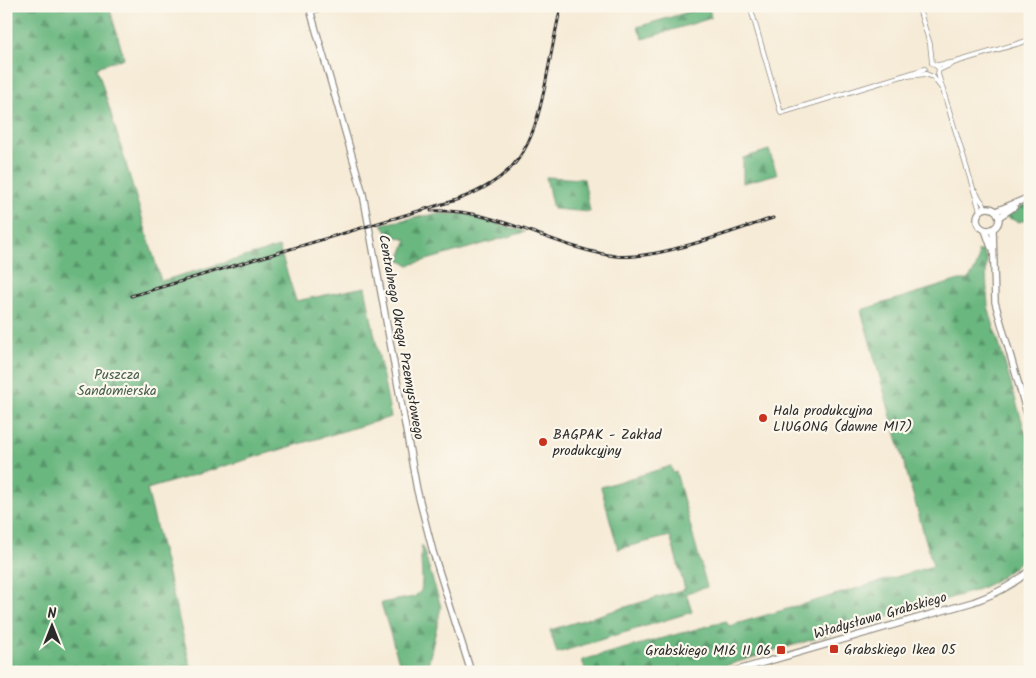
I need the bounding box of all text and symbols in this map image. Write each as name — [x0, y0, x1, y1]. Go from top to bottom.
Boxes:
street label: Centralnego Okręgu Przemysłowego — [372, 233, 430, 441]
park label: Puszcza Sandomierska — [77, 364, 157, 402]
place label: Hala produkcyjna LIUGONG (dawne M17) — [773, 400, 912, 438]
marker: Hala produkcyjna LIUGONG (dawne M17) — [757, 412, 769, 424]
place label: BAGPAK - Zakład produkcyjny — [552, 424, 662, 462]
marker: BAGPAK - Zakład produkcyjny — [537, 436, 549, 448]
street label: Władysława Grabskiego — [811, 586, 949, 645]
north arrow — [28, 600, 78, 650]
text: N — [48, 603, 57, 625]
place label: Grabskiego Ikea 05 — [844, 639, 957, 661]
place label: Grabskiego M16 II 06 — [645, 640, 771, 662]
marker: Grabskiego Ikea 05 — [828, 643, 840, 655]
marker: Grabskiego M16 II 06 — [775, 644, 787, 656]

